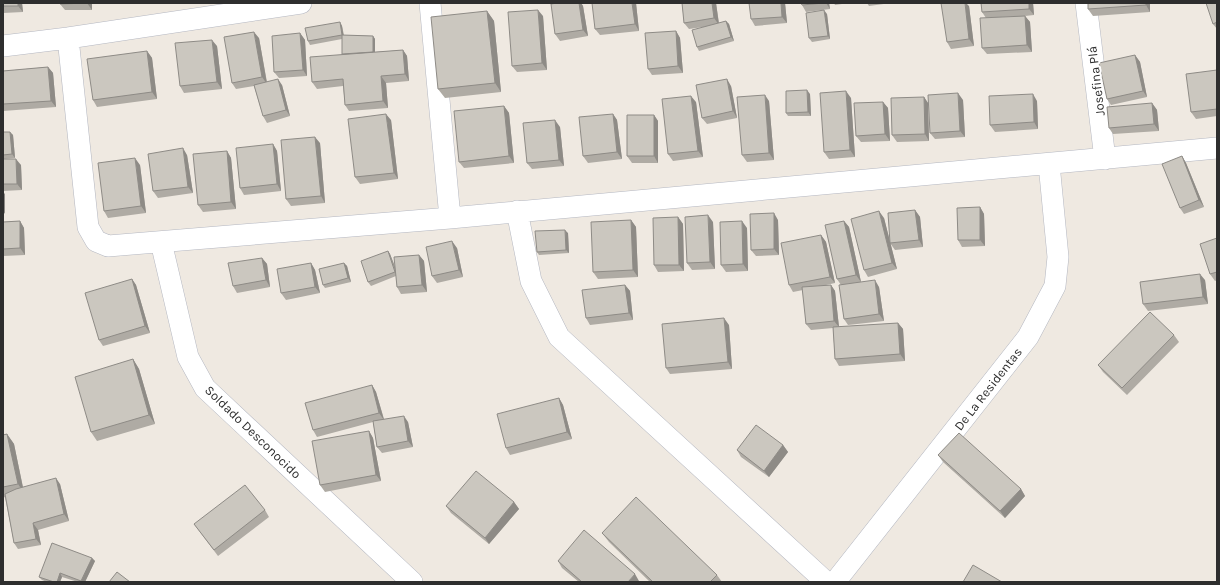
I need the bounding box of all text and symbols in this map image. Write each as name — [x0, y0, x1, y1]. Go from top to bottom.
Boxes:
street label: Josefina Plá — [1084, 45, 1108, 117]
street label: De La Residentas — [951, 344, 1025, 433]
street label: Soldado Desconocido — [202, 382, 304, 482]

